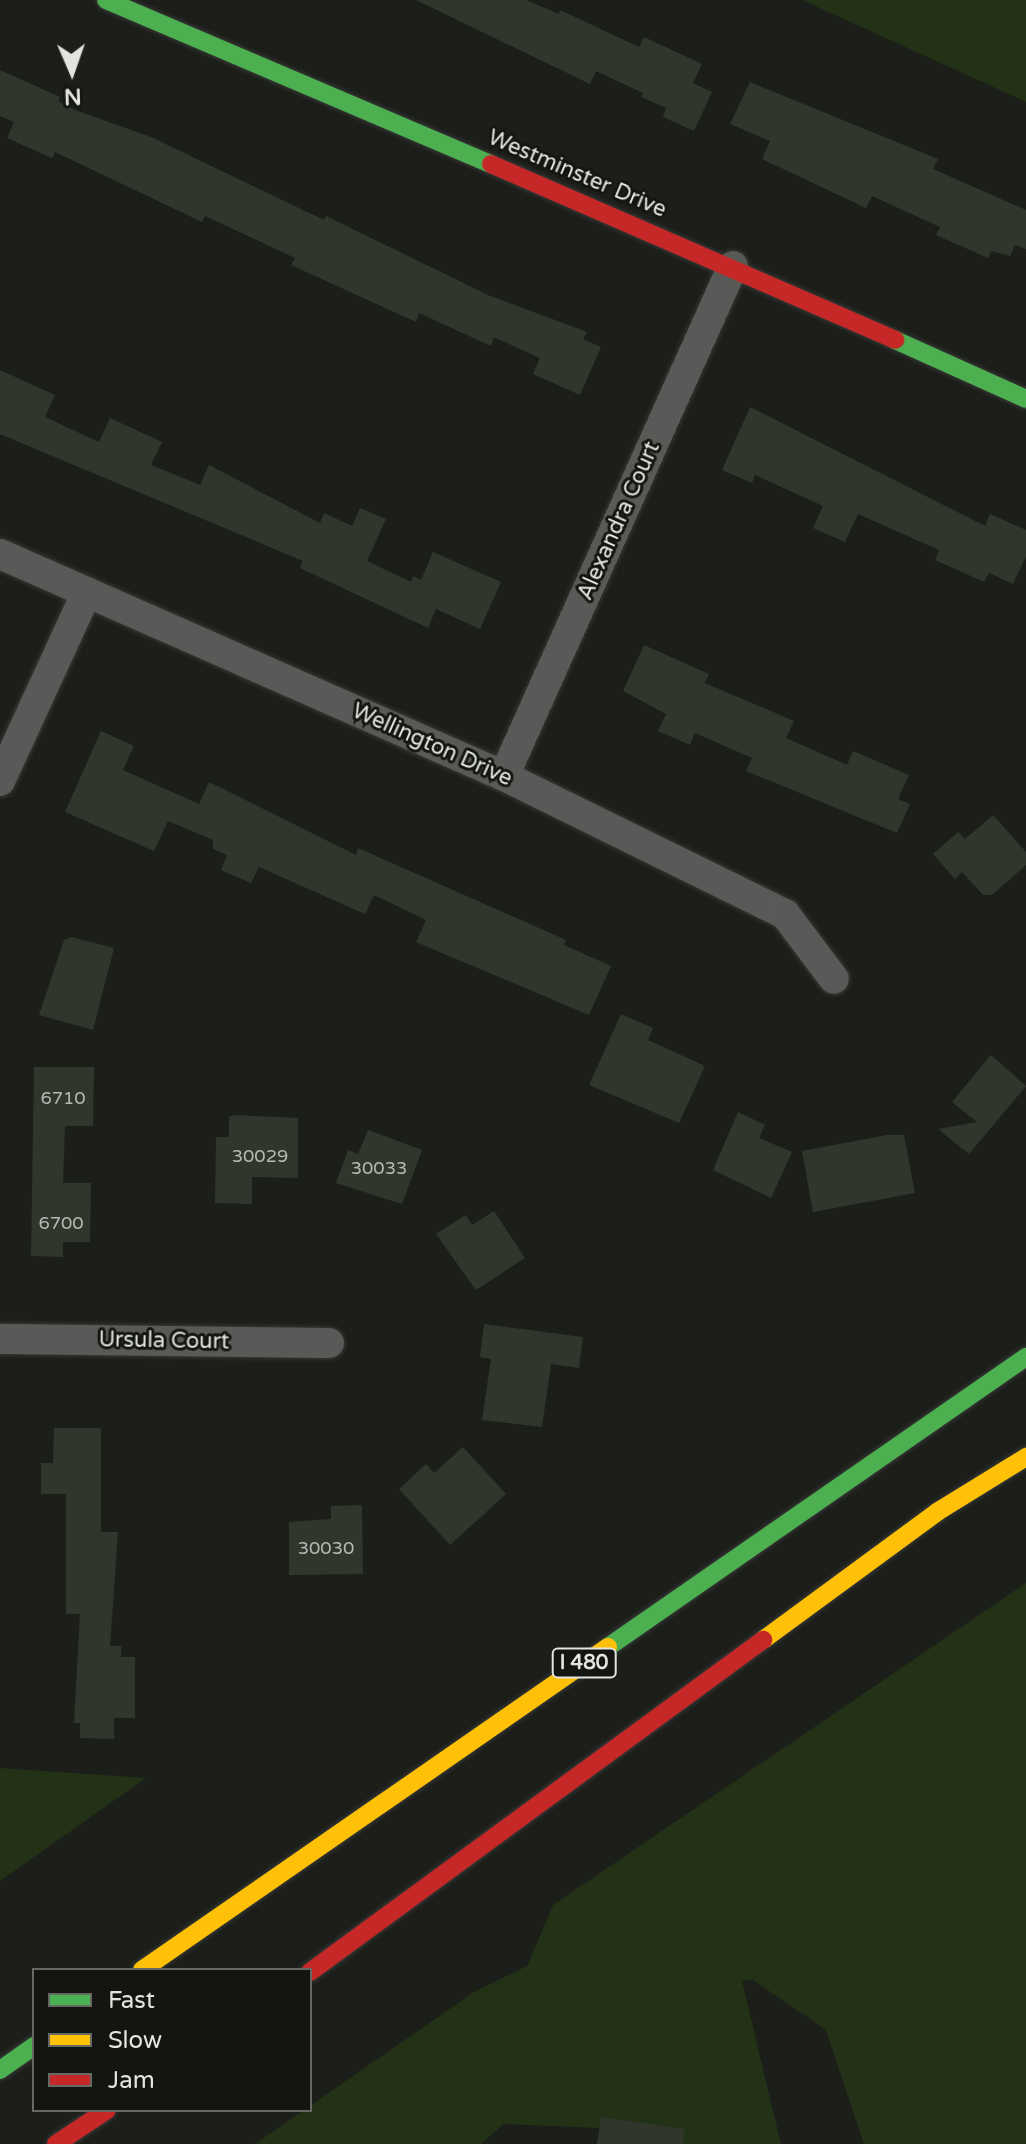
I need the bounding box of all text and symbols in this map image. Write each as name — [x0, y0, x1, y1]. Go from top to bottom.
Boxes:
north arrow — [32, 32, 112, 112]
text: N — [64, 83, 82, 109]
street label: Westminster Drive — [484, 125, 670, 223]
street label: Alexandra Court — [572, 438, 666, 604]
street label: Wellington Drive — [348, 698, 516, 792]
house number: 6710 — [40, 1087, 86, 1109]
house number: 30029 — [232, 1145, 288, 1167]
house number: 30033 — [351, 1157, 407, 1179]
house number: 6700 — [38, 1212, 84, 1234]
street label: Ursula Court — [98, 1327, 230, 1355]
house number: 30030 — [298, 1537, 354, 1559]
road number: I 480 — [550, 1647, 618, 1679]
legend — [32, 1968, 312, 2112]
text: Fast — [108, 1986, 155, 2015]
text: Slow — [108, 2026, 162, 2055]
text: Jam — [108, 2066, 155, 2095]

